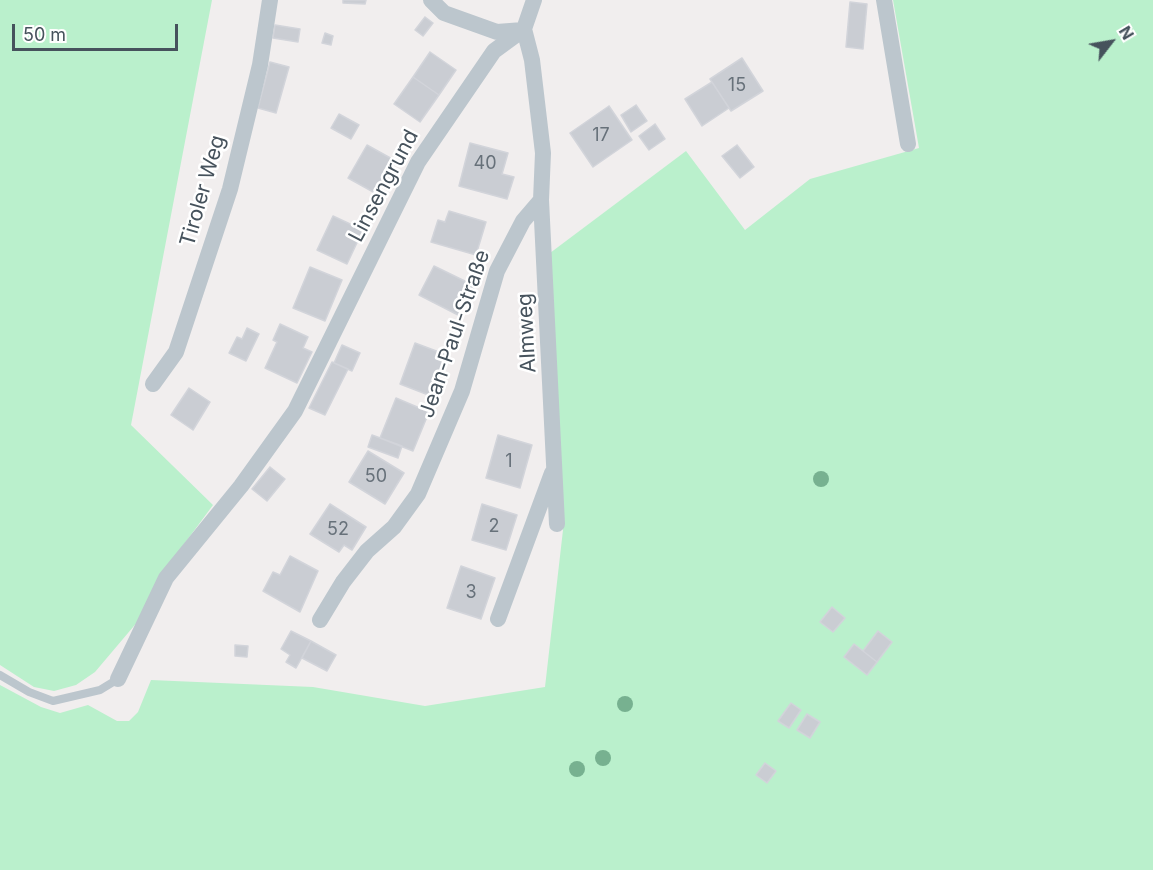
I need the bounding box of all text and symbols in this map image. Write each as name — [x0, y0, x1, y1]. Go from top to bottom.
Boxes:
scale bar — [15, 12, 182, 50]
north arrow — [1081, 12, 1141, 72]
text: N — [1115, 22, 1138, 43]
text: 50 m — [23, 24, 66, 45]
house number: 15 — [728, 75, 746, 97]
house number: 17 — [592, 125, 610, 147]
street label: Linsengrund — [344, 126, 424, 246]
street label: Tiroler Weg — [175, 132, 231, 250]
house number: 40 — [474, 153, 496, 175]
street label: Jean-Paul-Straße — [414, 247, 496, 421]
street label: Almweg — [512, 292, 542, 374]
house number: 1 — [505, 451, 513, 473]
house number: 50 — [365, 466, 387, 488]
house number: 2 — [489, 516, 499, 538]
house number: 52 — [327, 519, 349, 541]
house number: 3 — [465, 582, 477, 604]

